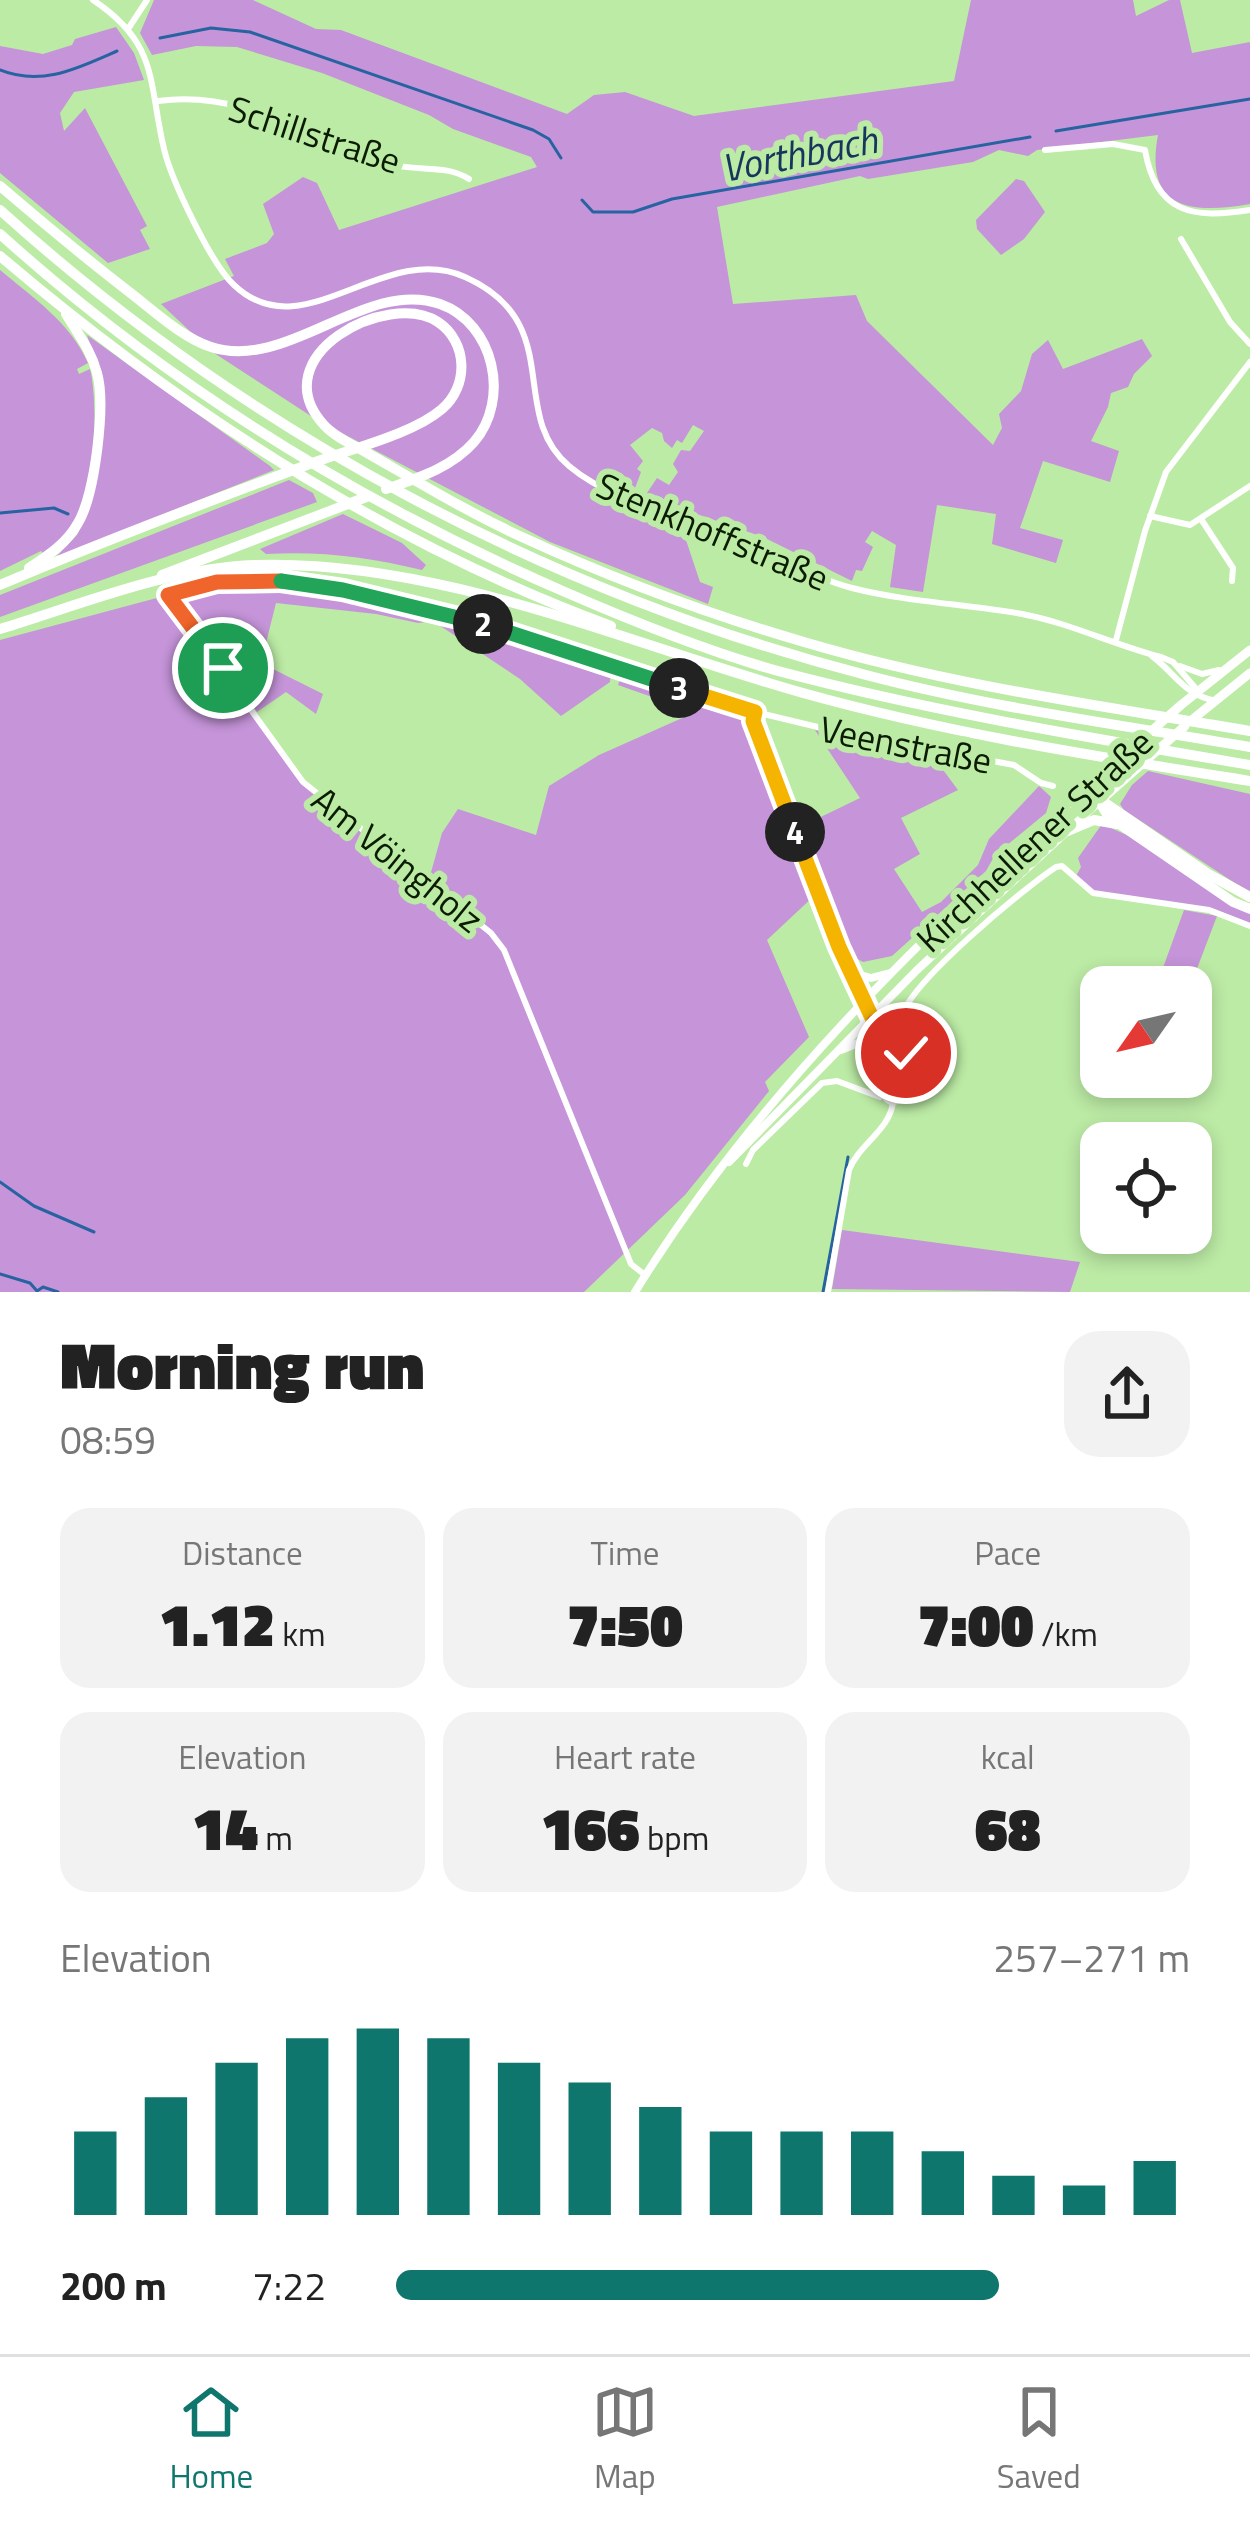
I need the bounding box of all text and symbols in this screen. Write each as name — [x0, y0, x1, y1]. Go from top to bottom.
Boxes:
street label: Schillstraße — [222, 80, 408, 188]
water label: Vorthbach — [716, 109, 884, 197]
street label: Stenkhoffstraße — [588, 457, 838, 605]
pin: 2 — [453, 594, 513, 654]
text: 2 — [474, 599, 492, 649]
pin — [172, 617, 274, 719]
icon: arrive — [190, 635, 256, 701]
pin: 3 — [649, 658, 709, 718]
text: 3 — [670, 663, 688, 713]
street label: Veenstraße — [815, 700, 997, 788]
street label: Kirchhellener Straße — [903, 715, 1165, 965]
street label: Am Vöingholz — [300, 772, 496, 946]
pin: 4 — [765, 802, 825, 862]
text: 4 — [786, 807, 804, 857]
north arrow — [1080, 966, 1212, 1098]
map controls — [1080, 966, 1212, 1254]
pin — [855, 1002, 957, 1104]
icon: check — [873, 1020, 939, 1086]
button: locate — [1080, 1122, 1212, 1254]
text: Morning run — [60, 1314, 425, 1415]
button: share — [1064, 1331, 1190, 1457]
text: 08:59 — [60, 1410, 156, 1469]
text: Distance — [182, 1528, 303, 1578]
text: Time — [591, 1528, 659, 1578]
text: Pace — [974, 1528, 1041, 1578]
text: 1.12 — [159, 1578, 275, 1669]
text: 7:50 — [567, 1578, 683, 1669]
text: 7:00 — [917, 1578, 1034, 1669]
text: km — [275, 1609, 326, 1659]
text: /km — [1034, 1609, 1098, 1659]
text: Elevation — [178, 1732, 307, 1782]
text: Heart rate — [554, 1732, 696, 1782]
text: kcal — [981, 1732, 1035, 1782]
text: 14 — [192, 1782, 258, 1873]
text: 166 — [541, 1782, 640, 1873]
text: 68 — [975, 1782, 1041, 1873]
text: m — [258, 1813, 293, 1863]
text: bpm — [640, 1813, 709, 1863]
text: Elevation — [60, 1928, 212, 1987]
text: 257–271 m — [993, 1928, 1190, 1987]
text: 200 m — [60, 2256, 167, 2315]
text: 7:22 — [252, 2256, 326, 2315]
tab: Home — [169, 2379, 253, 2501]
tab: Map — [592, 2379, 658, 2501]
tab: Saved — [997, 2379, 1081, 2501]

